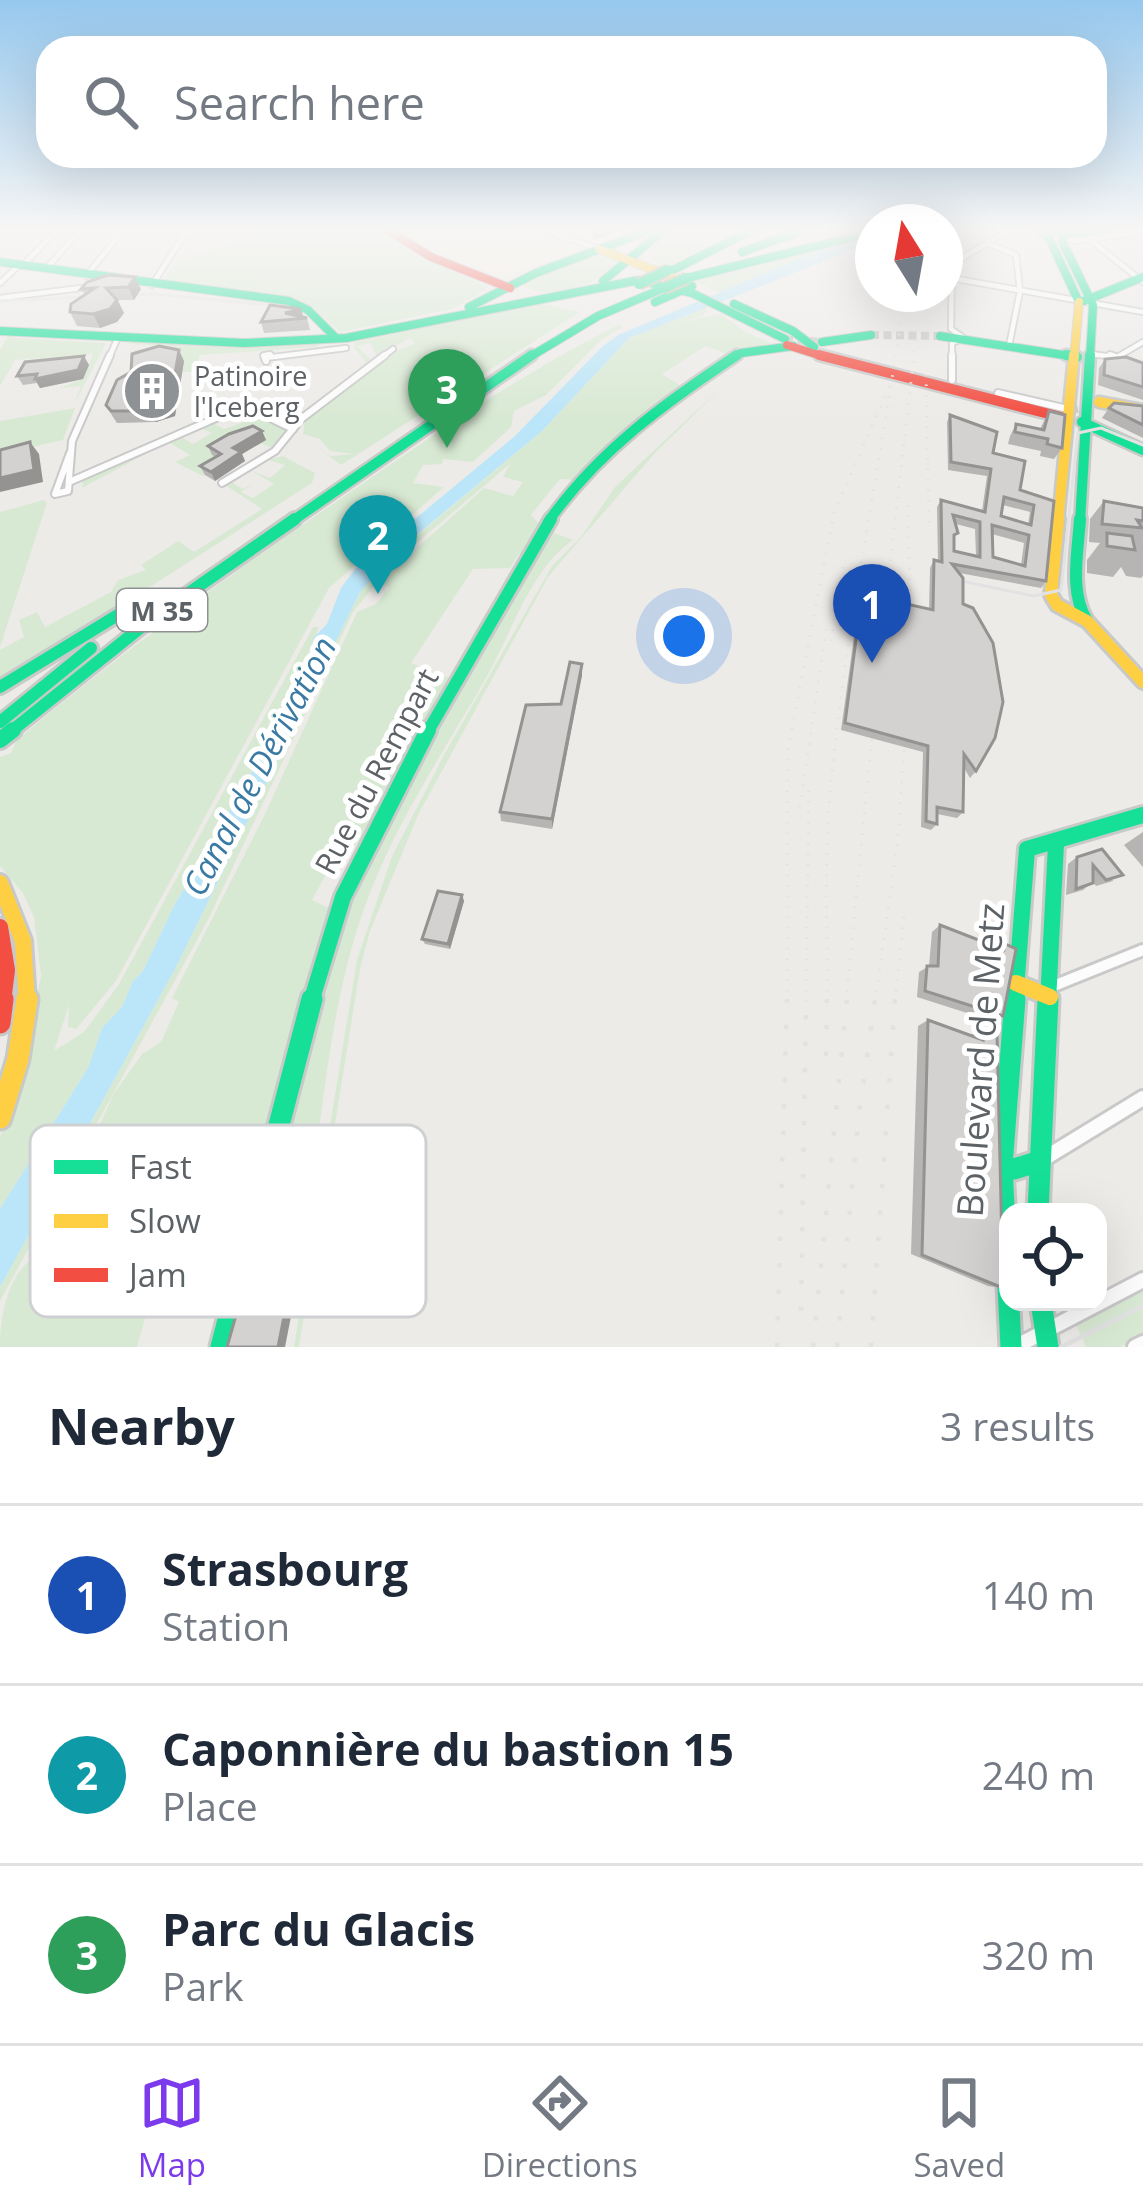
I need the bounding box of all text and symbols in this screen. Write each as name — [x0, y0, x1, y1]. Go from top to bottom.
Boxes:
search box — [36, 36, 1107, 168]
icon: search — [78, 69, 144, 135]
text: Search here — [174, 72, 425, 133]
north arrow — [855, 204, 963, 312]
pin: 3 — [408, 349, 486, 448]
place label: Patinoire l'Iceberg — [194, 357, 308, 425]
building icon: Patinoire l'Iceberg — [121, 360, 183, 422]
pin: 2 — [339, 495, 417, 594]
pin: 1 — [833, 564, 911, 663]
road number: M 35 — [117, 589, 207, 631]
your location — [654, 606, 714, 666]
water label: Canal de Dérivation — [172, 629, 346, 903]
street label: Rue du Rempart — [305, 661, 447, 881]
street label: Boulevard de Metz — [945, 902, 1015, 1218]
legend — [30, 1125, 426, 1317]
text: Fast — [129, 1144, 192, 1189]
text: Slow — [129, 1198, 201, 1243]
map controls — [999, 1203, 1107, 1311]
button: locate — [999, 1203, 1107, 1311]
text: Jam — [126, 1252, 187, 1297]
text: Nearby — [48, 1390, 235, 1460]
text: 3 results — [940, 1399, 1095, 1452]
text: Strasbourg — [162, 1538, 408, 1599]
text: 1 — [76, 1568, 98, 1621]
text: 140 m — [982, 1568, 1095, 1621]
text: Station — [162, 1599, 290, 1652]
text: Caponnière du bastion 15 — [162, 1718, 734, 1779]
text: 2 — [76, 1748, 98, 1801]
text: 240 m — [982, 1748, 1095, 1801]
text: Place — [162, 1779, 258, 1832]
text: Parc du Glacis — [162, 1898, 475, 1959]
text: 3 — [76, 1928, 98, 1981]
text: 320 m — [982, 1928, 1095, 1981]
text: Park — [162, 1959, 244, 2012]
tab: Map — [138, 2070, 206, 2187]
tab: Directions — [482, 2070, 638, 2187]
tab: Saved — [913, 2070, 1005, 2187]

